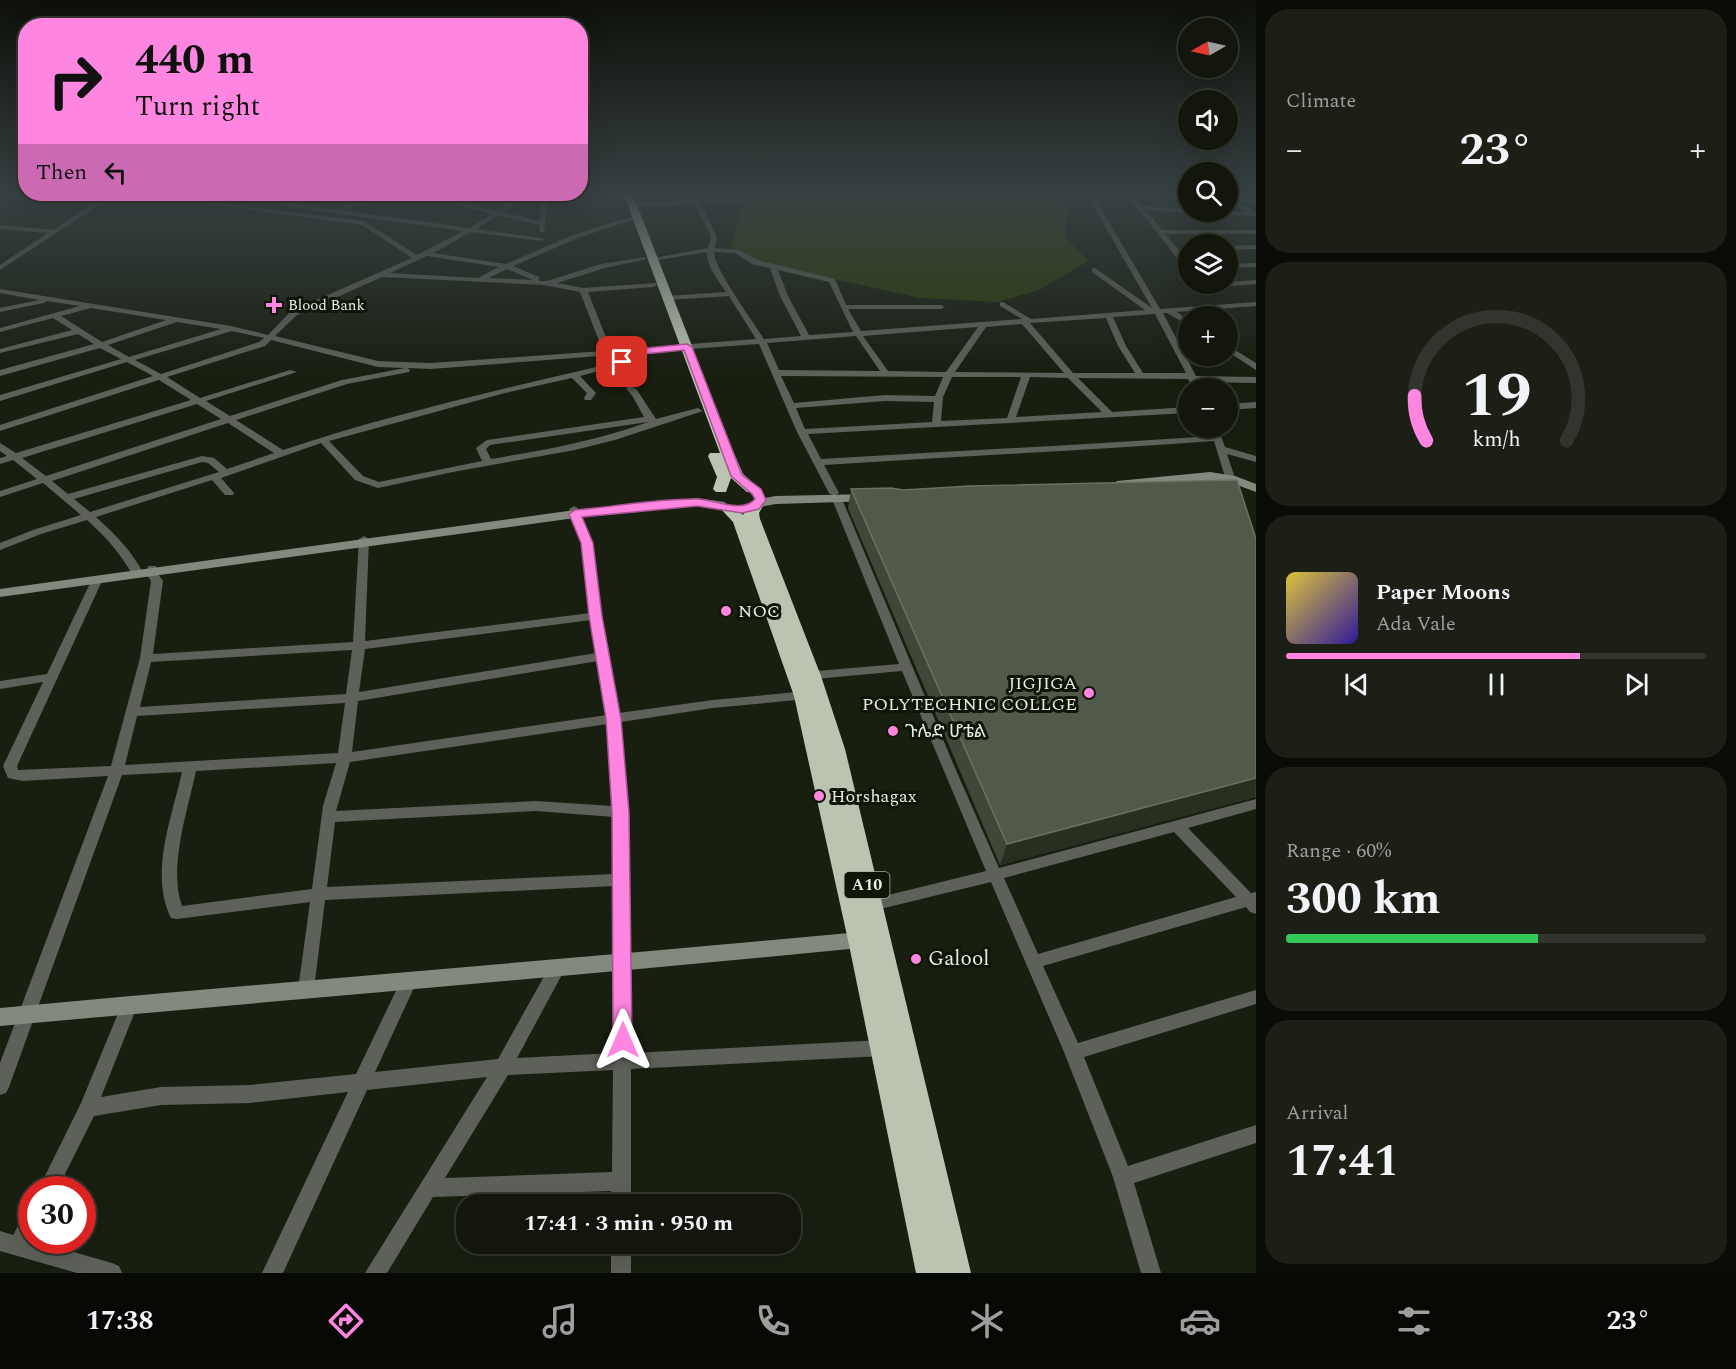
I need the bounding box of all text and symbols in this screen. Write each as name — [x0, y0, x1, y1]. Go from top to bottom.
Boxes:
north arrow — [1178, 18, 1238, 78]
map controls — [1178, 18, 1238, 438]
text: 440 m — [135, 29, 254, 92]
icon: right — [36, 42, 114, 120]
text: Turn right — [135, 86, 260, 128]
text: Climate — [1286, 86, 1356, 116]
button: sound — [1178, 90, 1238, 150]
text: 23° — [1460, 116, 1533, 185]
text: − — [1286, 125, 1303, 175]
text: + — [1690, 125, 1706, 175]
text: Then — [36, 156, 87, 189]
icon: left — [99, 156, 132, 189]
button: search — [1178, 162, 1238, 222]
button: layers — [1178, 234, 1238, 294]
place label: Blood Bank — [288, 294, 365, 317]
marker: Blood Bank — [265, 296, 283, 314]
button: + — [1178, 306, 1238, 366]
pin — [596, 336, 647, 387]
icon: arrive — [605, 345, 638, 378]
text: 19 — [1461, 349, 1531, 444]
button: − — [1178, 378, 1238, 438]
text: km/h — [1472, 423, 1520, 456]
text: Paper Moons — [1376, 576, 1511, 609]
place label: NOC — [738, 598, 780, 625]
marker: NOC — [719, 604, 733, 618]
text: Ada Vale — [1376, 609, 1456, 639]
icon: previous — [1340, 668, 1373, 701]
icon: pause — [1480, 668, 1513, 701]
icon: next — [1620, 668, 1653, 701]
place label: JIGJIGA POLYTECHNIC COLLGE — [862, 670, 1077, 718]
marker: JIGJIGA POLYTECHNIC COLLGE — [1082, 686, 1096, 700]
place label: ጉሌድ ሆቴል — [905, 718, 986, 745]
marker: ጉሌድ ሆቴል — [886, 724, 900, 738]
place label: Horshagax — [831, 783, 917, 810]
marker: Horshagax — [812, 789, 826, 803]
text: Range · 60% — [1286, 836, 1391, 866]
text: 300 km — [1286, 865, 1441, 934]
road number: A10 — [844, 872, 890, 898]
place label: Galool — [928, 943, 989, 975]
marker: Galool — [909, 952, 923, 966]
position arrow — [591, 1008, 655, 1072]
text: Arrival — [1286, 1098, 1348, 1128]
text: 17:41 — [1286, 1127, 1399, 1196]
speed limit sign: 30 — [18, 1176, 96, 1254]
text: 17:41 · 3 min · 950 m — [524, 1207, 733, 1240]
text: 17:38 — [86, 1300, 154, 1342]
icon: directions — [325, 1300, 367, 1342]
icon: music — [539, 1300, 581, 1342]
icon: phone — [752, 1300, 794, 1342]
icon: climate — [966, 1300, 1008, 1342]
icon: car — [1179, 1300, 1221, 1342]
icon: filters — [1393, 1300, 1435, 1342]
text: 23° — [1606, 1300, 1650, 1342]

